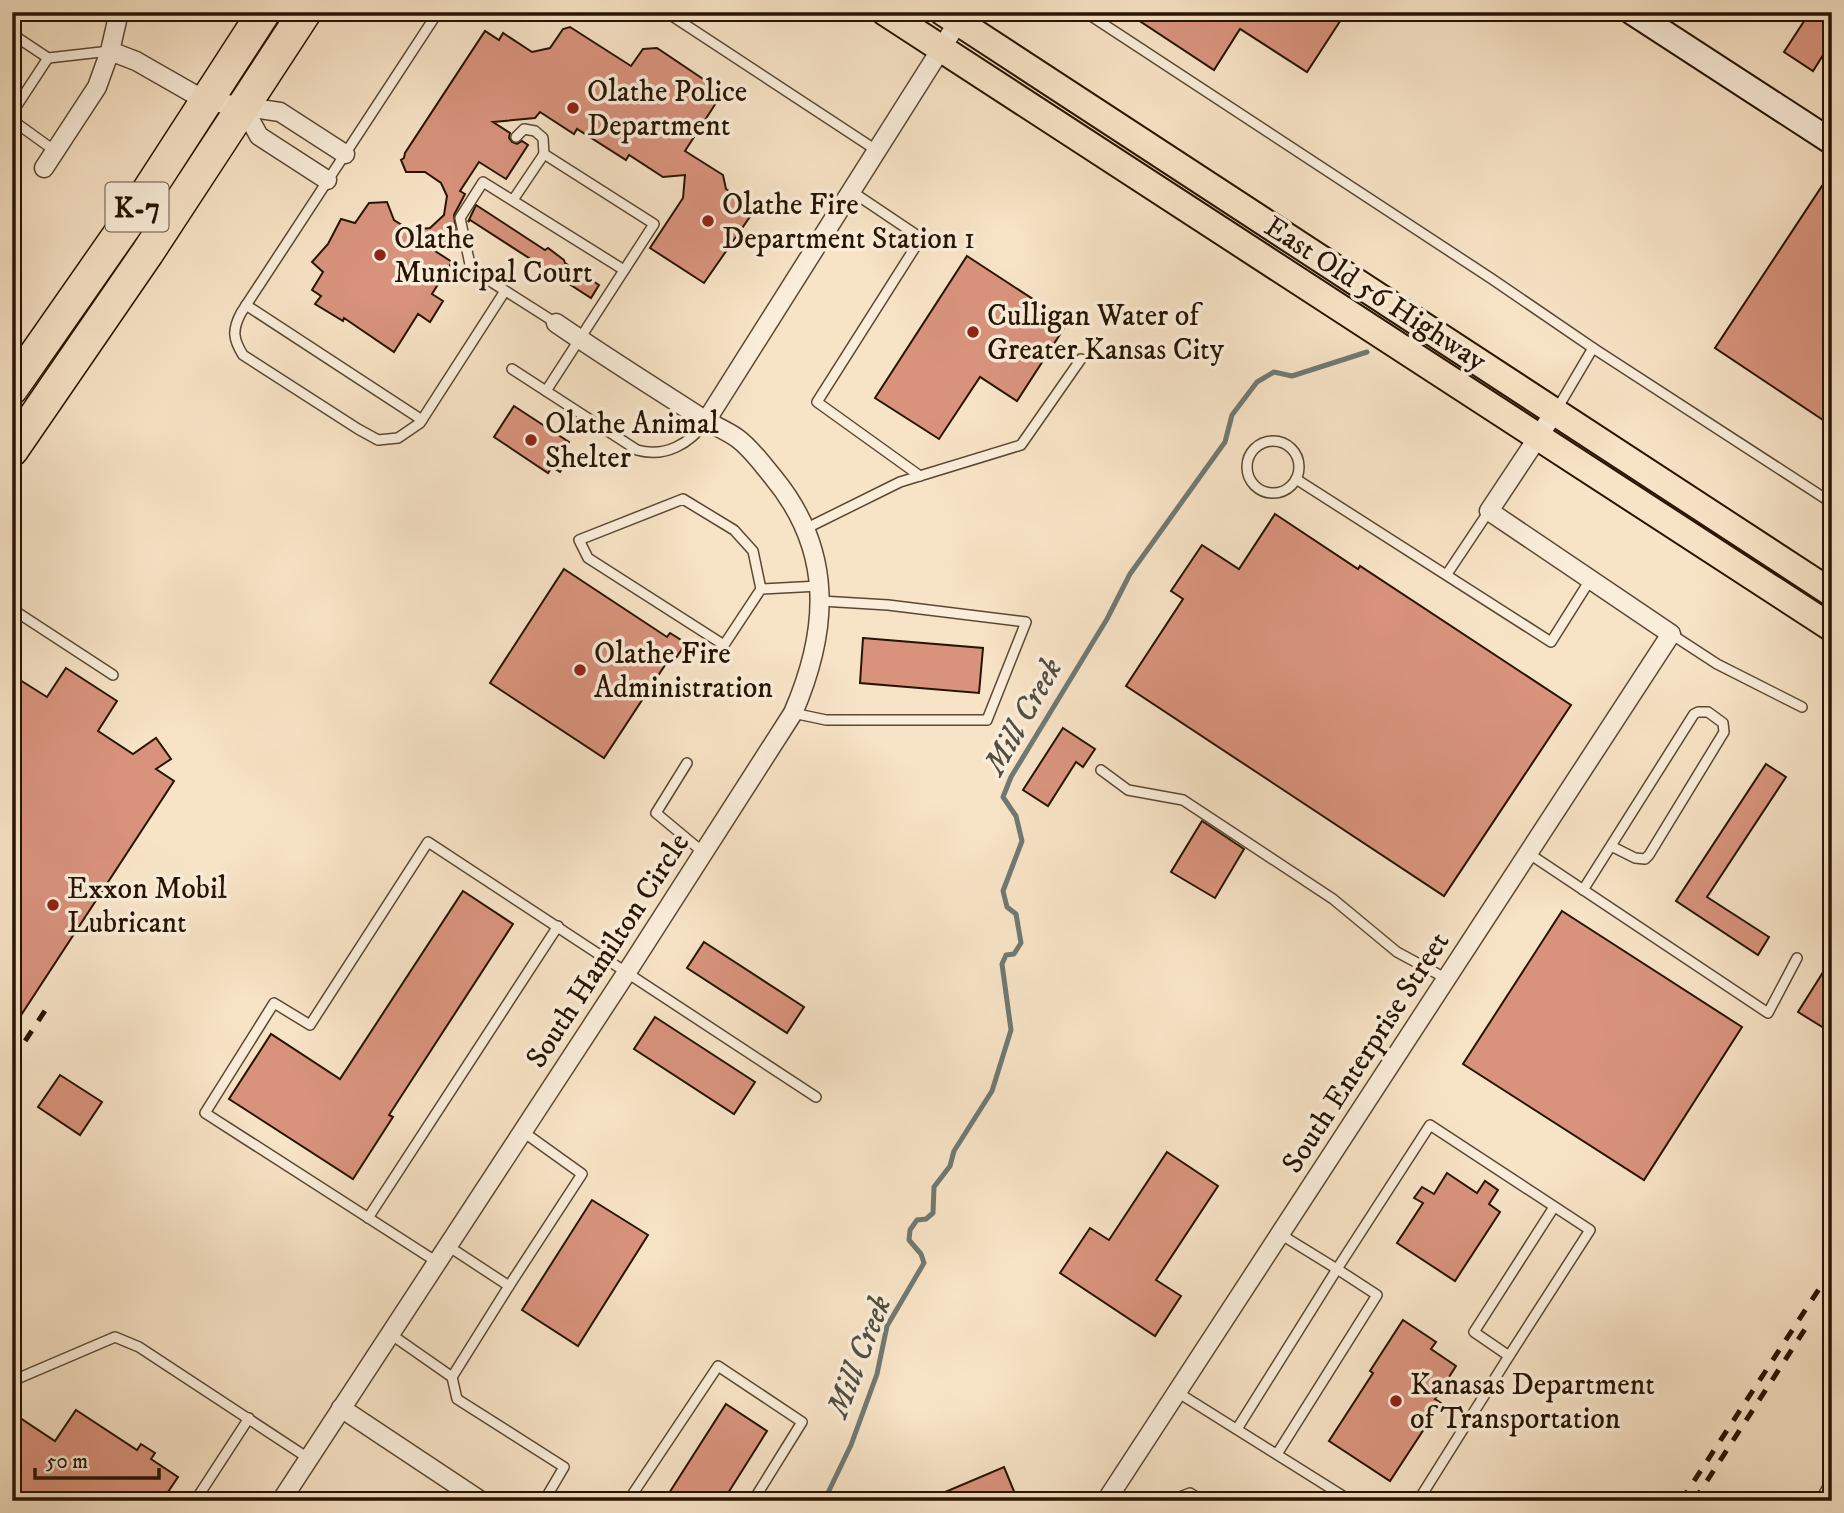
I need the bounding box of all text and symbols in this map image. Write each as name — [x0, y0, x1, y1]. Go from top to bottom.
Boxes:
place label: Olathe Police Department — [587, 74, 747, 145]
marker: Olathe Police Department — [565, 100, 581, 116]
road number: K-7 — [106, 182, 168, 232]
place label: Olathe Fire Department Station 1 — [722, 187, 975, 258]
street label: East Old 56 Highway — [1257, 209, 1494, 380]
marker: Olathe Fire Department Station 1 — [700, 213, 716, 229]
place label: Olathe Municipal Court — [394, 221, 593, 292]
marker: Olathe Municipal Court — [372, 247, 388, 263]
place label: Culligan Water of Greater Kansas City — [987, 298, 1225, 369]
marker: Culligan Water of Greater Kansas City — [965, 324, 981, 340]
place label: Olathe Animal Shelter — [545, 406, 719, 477]
marker: Olathe Animal Shelter — [523, 432, 539, 448]
place label: Olathe Fire Administration — [594, 636, 773, 707]
water label: Mill Creek — [974, 651, 1072, 784]
marker: Olathe Fire Administration — [572, 662, 588, 678]
street label: South Hamilton Circle — [518, 826, 698, 1075]
place label: Exxon Mobil Lubricant — [67, 871, 227, 942]
marker: Exxon Mobil Lubricant — [45, 897, 61, 913]
street label: South Enterprise Street — [1274, 925, 1458, 1180]
water label: Mill Creek — [818, 1290, 902, 1425]
place label: Kanasas Department of Transportation — [1410, 1367, 1655, 1438]
marker: Kanasas Department of Transportation — [1388, 1393, 1404, 1409]
scale bar — [35, 1436, 159, 1480]
text: 50 m — [46, 1449, 88, 1475]

